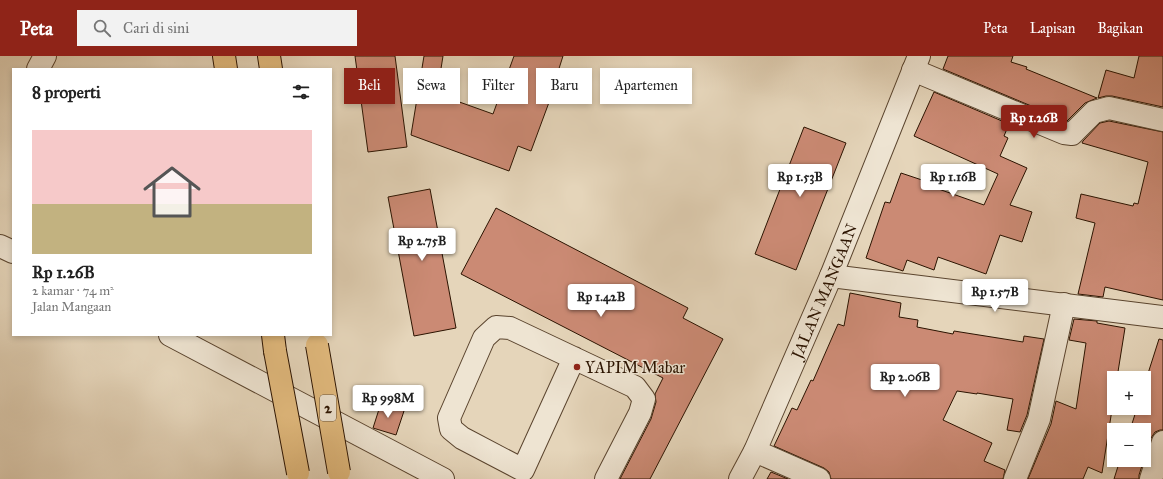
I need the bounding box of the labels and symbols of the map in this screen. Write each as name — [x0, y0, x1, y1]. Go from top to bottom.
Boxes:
pin: Rp 1.26B — [993, 105, 1075, 139]
pin: Rp 1.53B — [759, 164, 841, 198]
pin: Rp 1.16B — [912, 164, 994, 198]
street label: JALAN MANGAAN — [787, 220, 861, 364]
pin: Rp 2.75B — [381, 228, 463, 262]
pin: Rp 1.57B — [954, 279, 1036, 313]
pin: Rp 1.42B — [560, 284, 642, 318]
place label: YAPIM Mabar — [585, 358, 685, 377]
marker: YAPIM Mabar — [572, 362, 582, 372]
pin: Rp 2.06B — [864, 364, 946, 398]
pin: Rp 998M — [351, 385, 425, 419]
road number: 2 — [320, 395, 336, 421]

